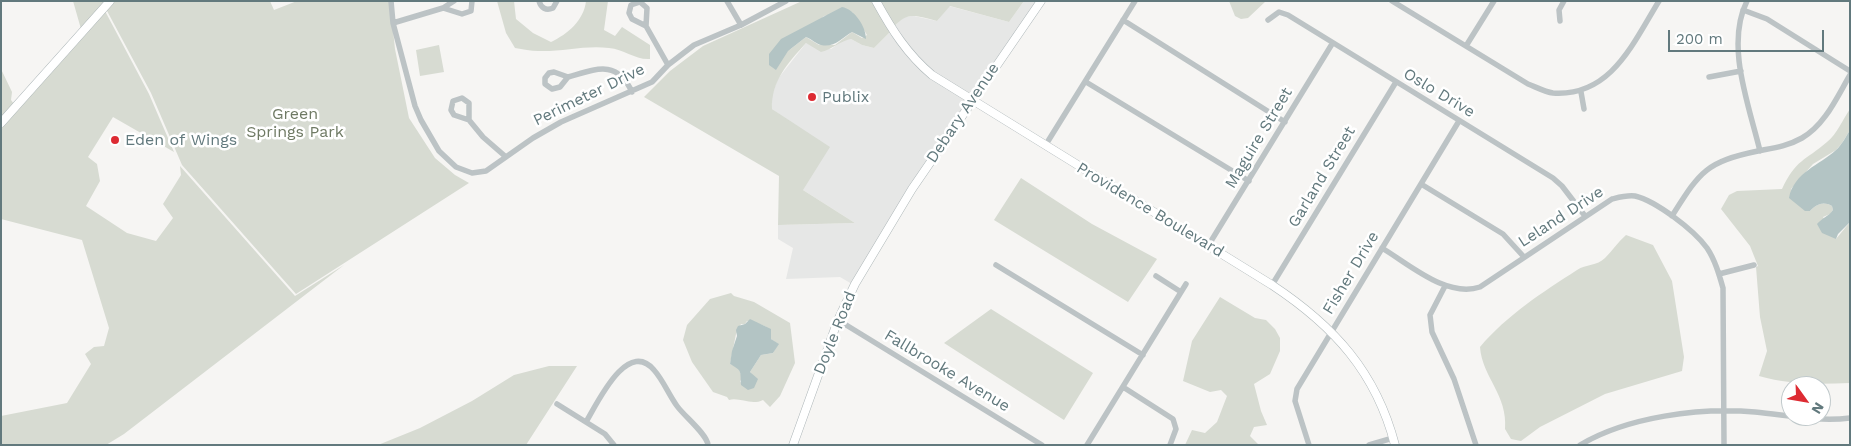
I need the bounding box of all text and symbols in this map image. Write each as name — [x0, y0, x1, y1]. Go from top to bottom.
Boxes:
scale bar — [1671, 20, 1827, 52]
text: 200 m — [1676, 30, 1723, 48]
street label: Debary Avenue — [922, 59, 1004, 167]
street label: Perimeter Drive — [530, 60, 648, 130]
street label: Oslo Drive — [1400, 64, 1478, 122]
street label: Maguire Street — [1221, 84, 1297, 192]
place label: Publix — [822, 87, 869, 107]
marker: Publix — [806, 91, 818, 103]
park label: Green Springs Park — [246, 104, 344, 142]
street label: Garland Street — [1284, 123, 1360, 231]
place label: Eden of Wings — [125, 130, 237, 150]
marker: Eden of Wings — [109, 134, 121, 146]
street label: Providence Boulevard — [1073, 158, 1227, 262]
street label: Leland Drive — [1515, 182, 1607, 252]
street label: Fisher Drive — [1319, 228, 1383, 318]
street label: Doyle Road — [810, 289, 860, 377]
street label: Fallbrooke Avenue — [881, 326, 1013, 416]
north arrow — [1781, 376, 1831, 426]
text: N — [1808, 400, 1827, 417]

